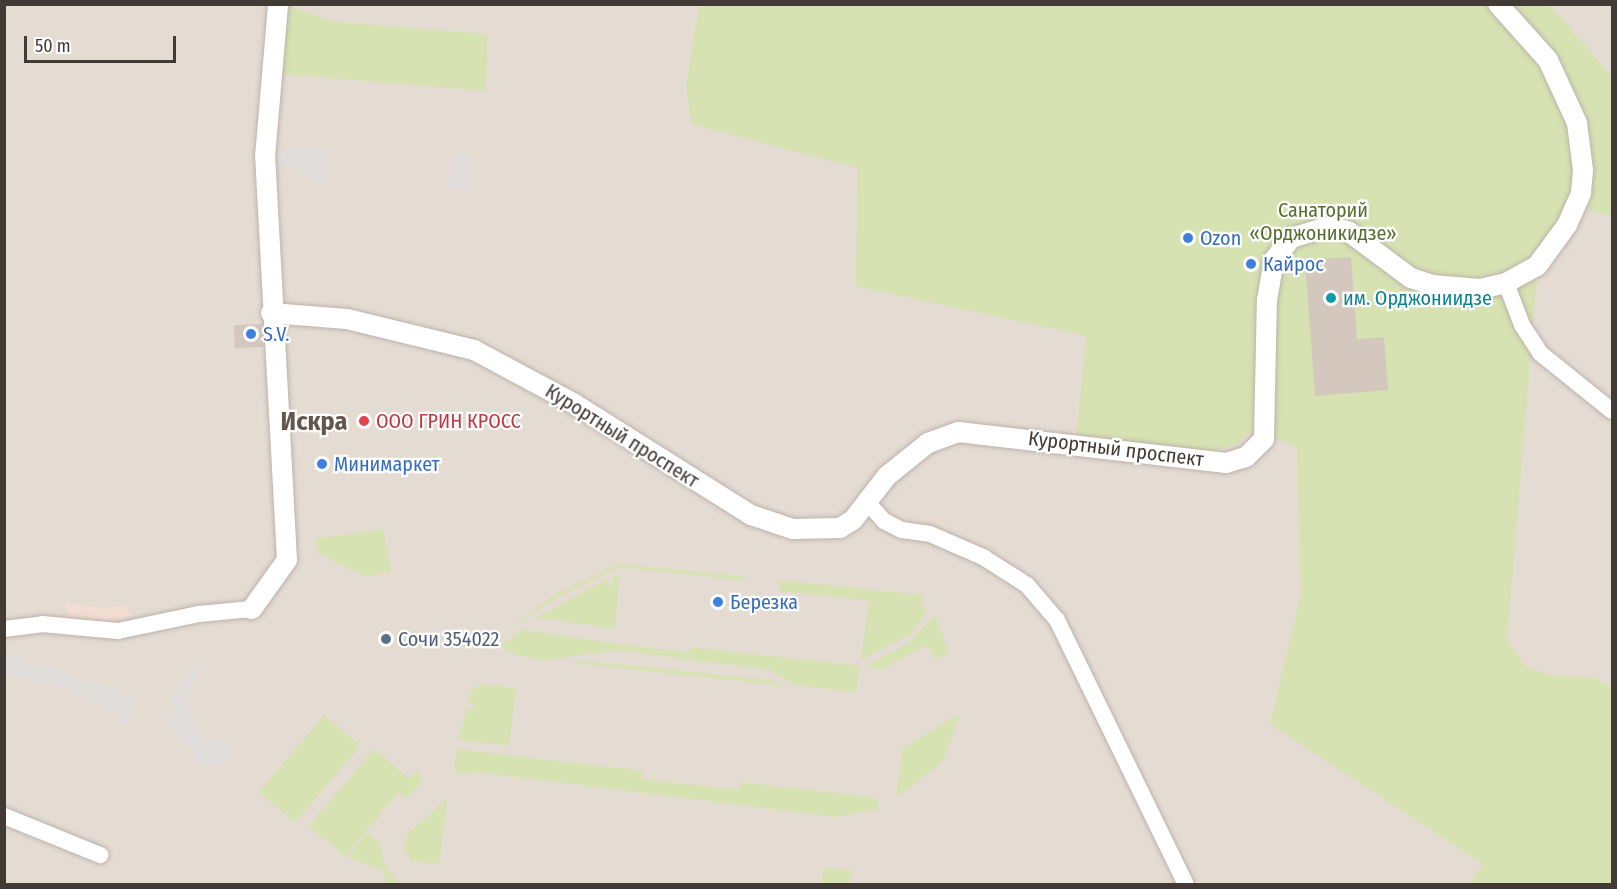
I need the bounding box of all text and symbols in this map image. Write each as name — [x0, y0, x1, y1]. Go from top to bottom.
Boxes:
scale bar — [27, 24, 178, 62]
text: 50 m — [35, 35, 71, 57]
park label: Санаторий «Орджоникидзе» — [1249, 199, 1397, 246]
place label: Ozon — [1200, 226, 1241, 250]
marker: Ozon — [1181, 231, 1195, 245]
place label: Кайрос — [1263, 252, 1324, 276]
marker: Кайрос — [1244, 257, 1258, 271]
place label: им. Орджониидзе — [1343, 286, 1492, 310]
marker: им. Орджониидзе — [1324, 291, 1338, 305]
place label: S.V. — [263, 322, 290, 346]
marker: S.V. — [244, 327, 258, 341]
street label: Курортный проспект — [541, 379, 703, 493]
district label: Искра — [281, 406, 347, 438]
place label: ООО ГРИН КРОСС — [376, 409, 521, 433]
marker: ООО ГРИН КРОСС — [357, 414, 371, 428]
street label: Курортный проспект — [1027, 426, 1205, 472]
place label: Минимаркет — [334, 452, 440, 476]
marker: Минимаркет — [315, 457, 329, 471]
place label: Березка — [730, 590, 798, 614]
marker: Березка — [711, 595, 725, 609]
place label: Сочи 354022 — [398, 627, 499, 651]
marker: Сочи 354022 — [379, 632, 393, 646]

